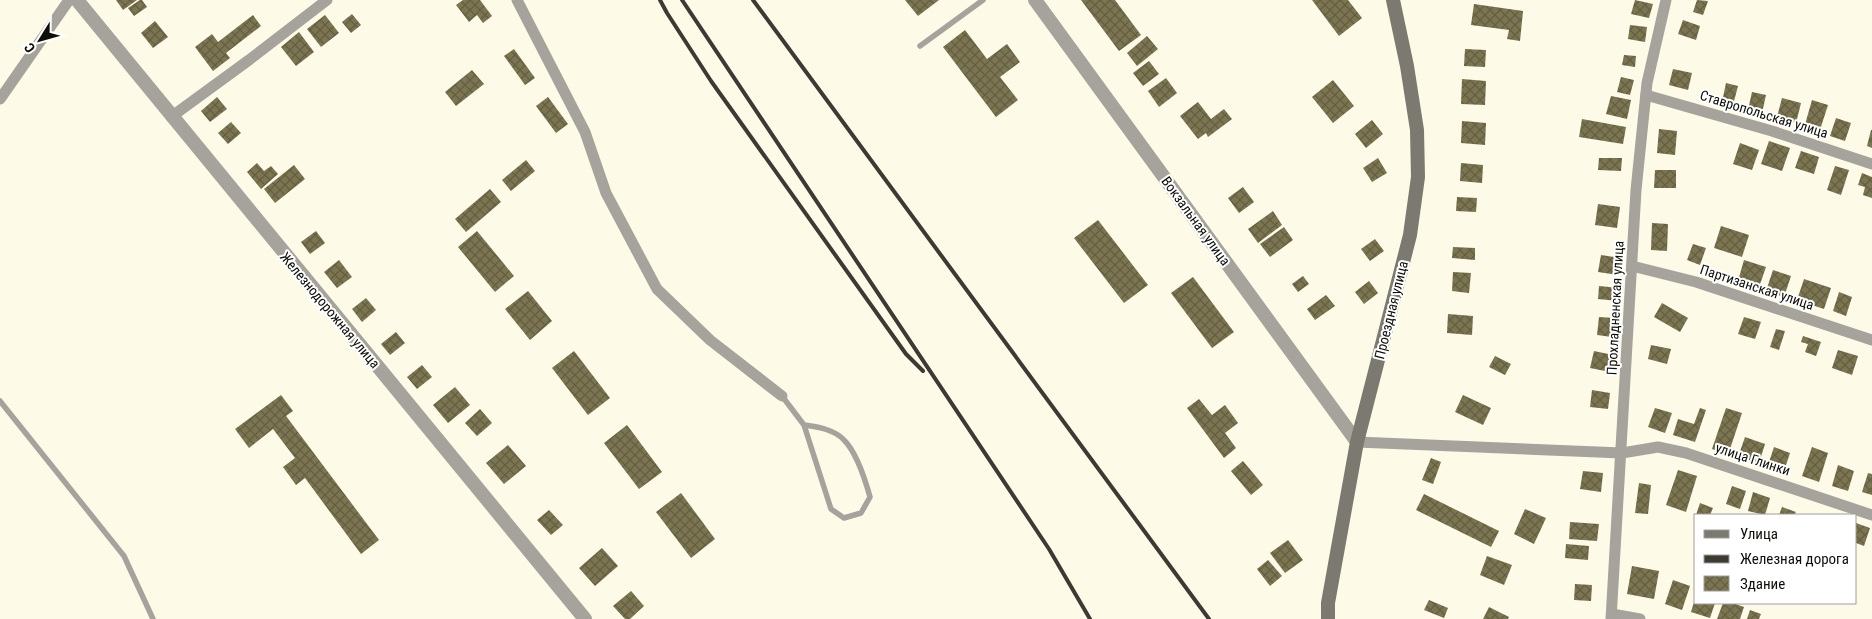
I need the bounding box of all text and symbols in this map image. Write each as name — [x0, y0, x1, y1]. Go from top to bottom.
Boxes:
north arrow — [15, 15, 65, 65]
text: С — [21, 40, 38, 56]
street label: Ставропольская улица — [1698, 87, 1830, 141]
street label: Вокзальная улица — [1158, 173, 1234, 269]
street label: Прохладненская улица — [1603, 240, 1627, 376]
street label: Железнодорожная улица — [277, 249, 383, 371]
street label: Проездная улица — [1371, 259, 1411, 361]
street label: Партизанская улица — [1698, 261, 1816, 313]
street label: улица Глинки — [1714, 439, 1792, 479]
legend — [1694, 514, 1857, 604]
text: Улица — [1740, 525, 1778, 543]
text: Железная дорога — [1740, 550, 1849, 568]
text: Здание — [1740, 575, 1785, 593]

